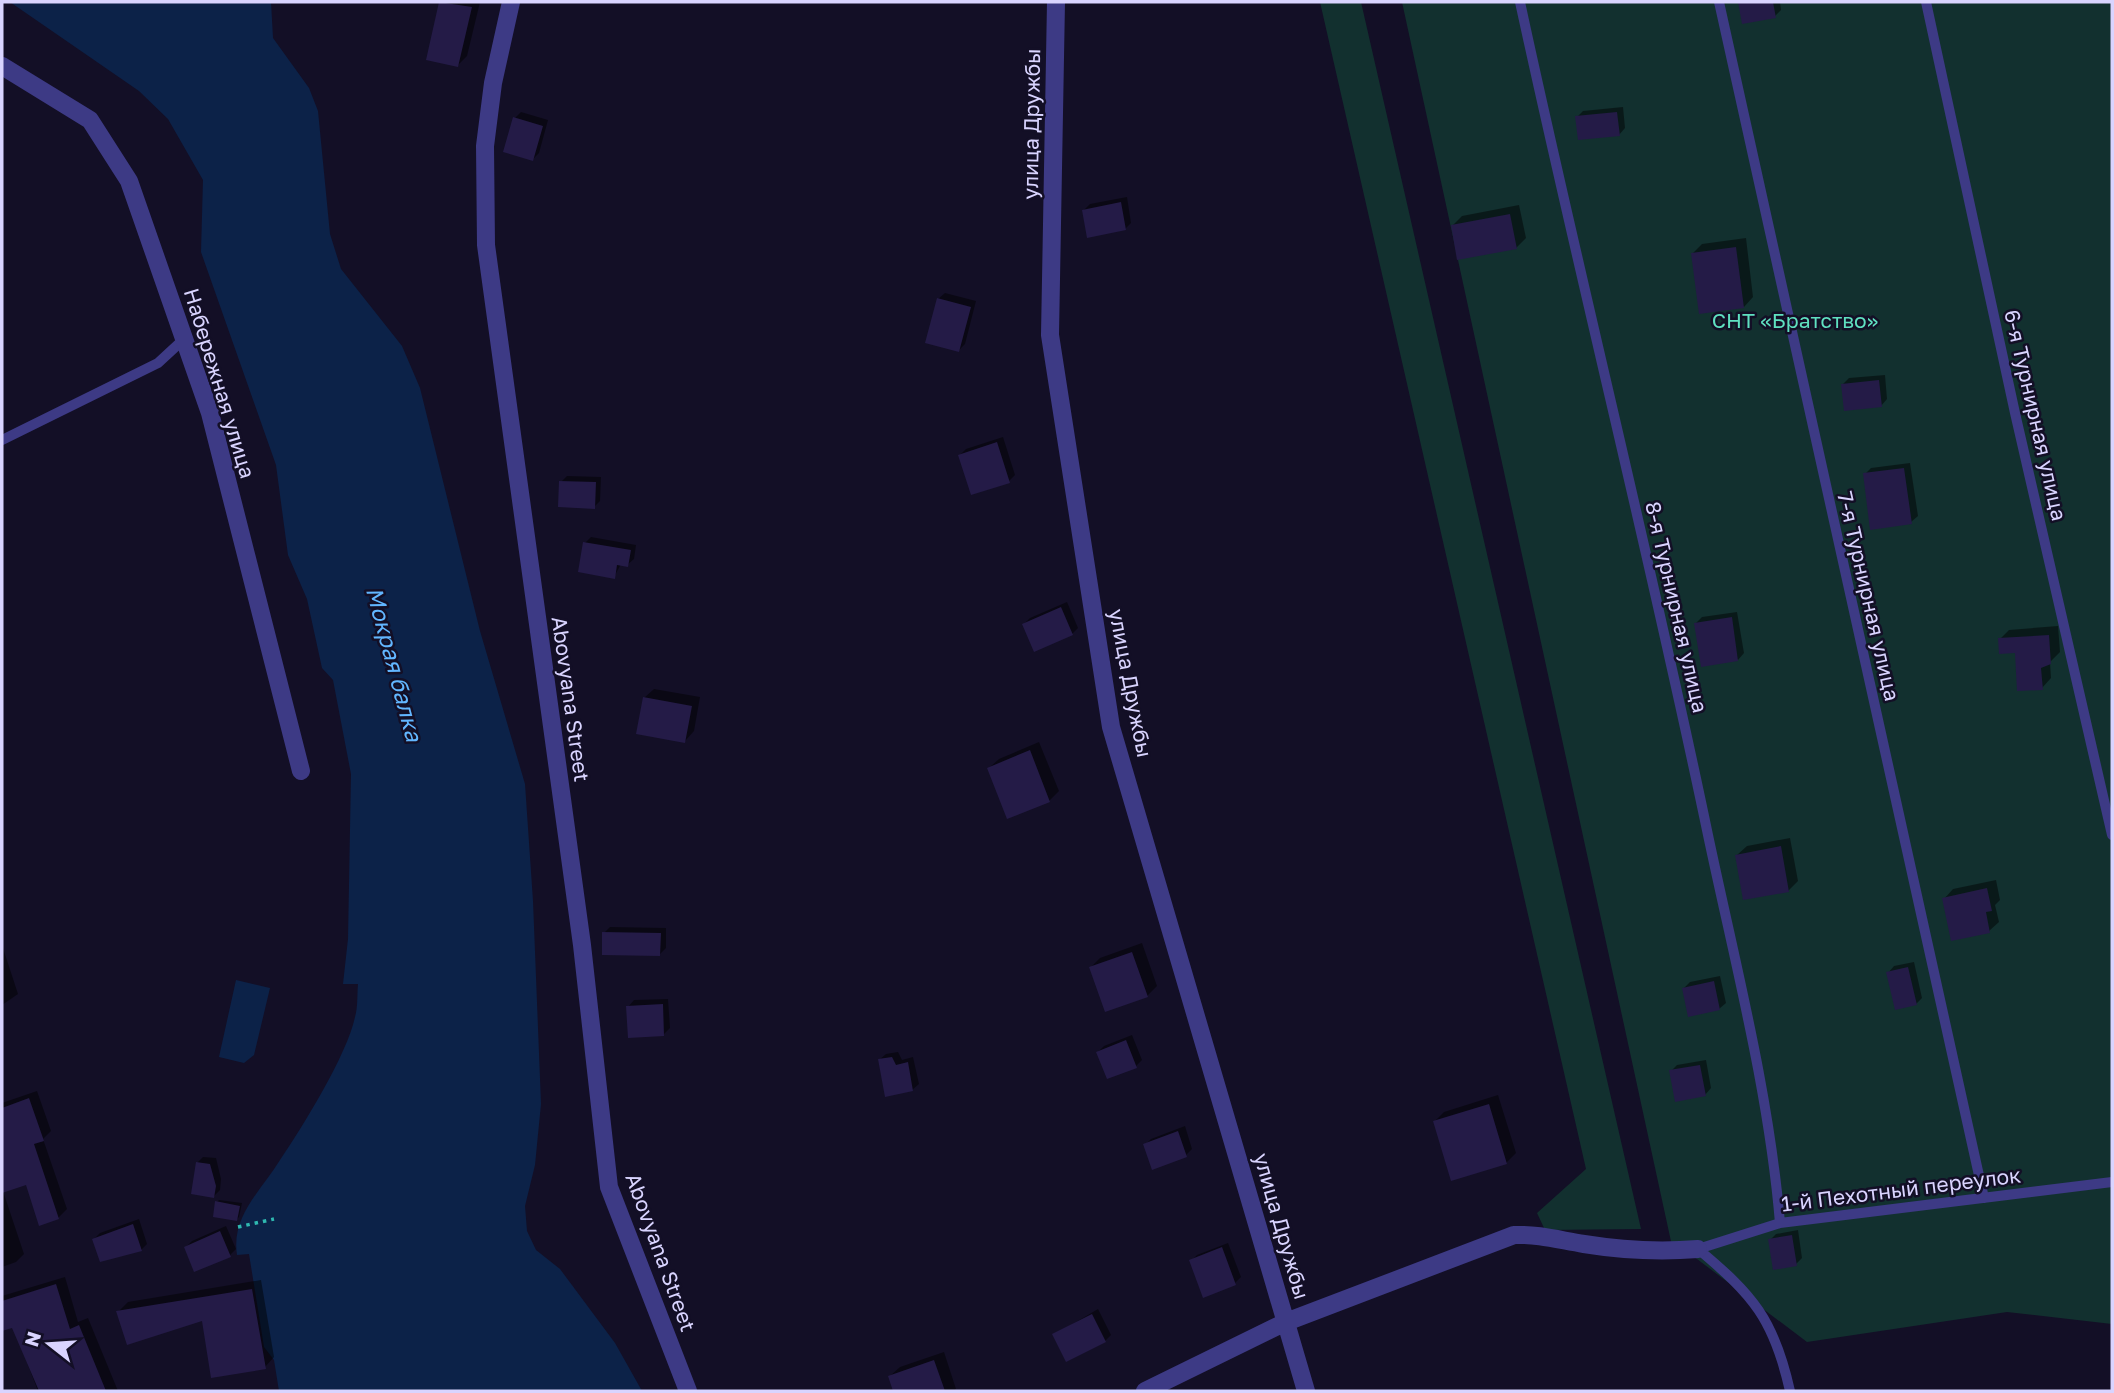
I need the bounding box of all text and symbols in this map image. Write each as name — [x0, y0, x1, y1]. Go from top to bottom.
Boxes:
street label: улица Дружбы — [1017, 48, 1045, 200]
street label: Набережная улица — [179, 285, 261, 481]
park label: СНТ «Братство» — [1712, 307, 1878, 333]
street label: 6-я Турнирная улица — [1999, 307, 2073, 523]
street label: 7-я Турнирная улица — [1832, 489, 1906, 703]
street label: 8-я Турнирная улица — [1640, 499, 1714, 715]
water label: Мокрая балка — [361, 584, 429, 745]
street label: улица Дружбы — [1104, 606, 1158, 760]
street label: Abovyana Street — [547, 615, 595, 783]
street label: улица Дружбы — [1249, 1150, 1315, 1302]
street label: 1-й Пехотный переулок — [1780, 1161, 2022, 1217]
street label: Abovyana Street — [620, 1169, 702, 1335]
north arrow — [14, 1309, 84, 1379]
text: N — [19, 1329, 45, 1349]

